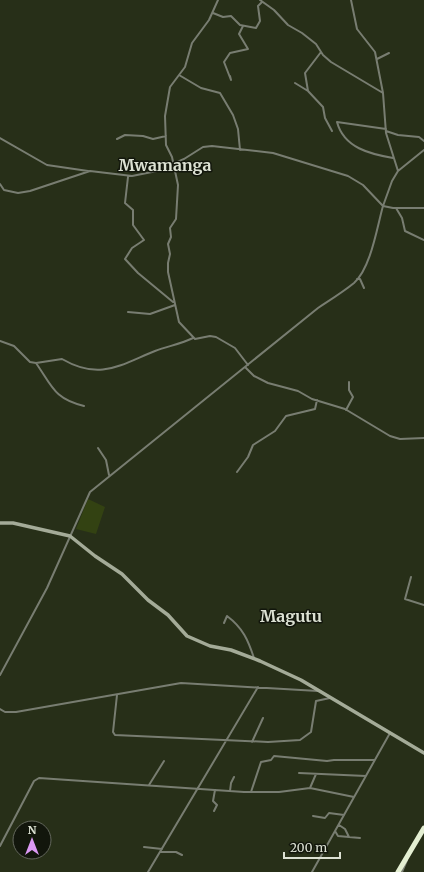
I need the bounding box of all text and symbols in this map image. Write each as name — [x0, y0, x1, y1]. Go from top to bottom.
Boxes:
district label: Mwamanga — [119, 155, 212, 175]
district label: Magutu — [260, 606, 322, 626]
north arrow — [12, 820, 52, 860]
text: N — [28, 823, 37, 837]
scale bar — [284, 834, 340, 860]
text: 200 m — [290, 840, 327, 855]

